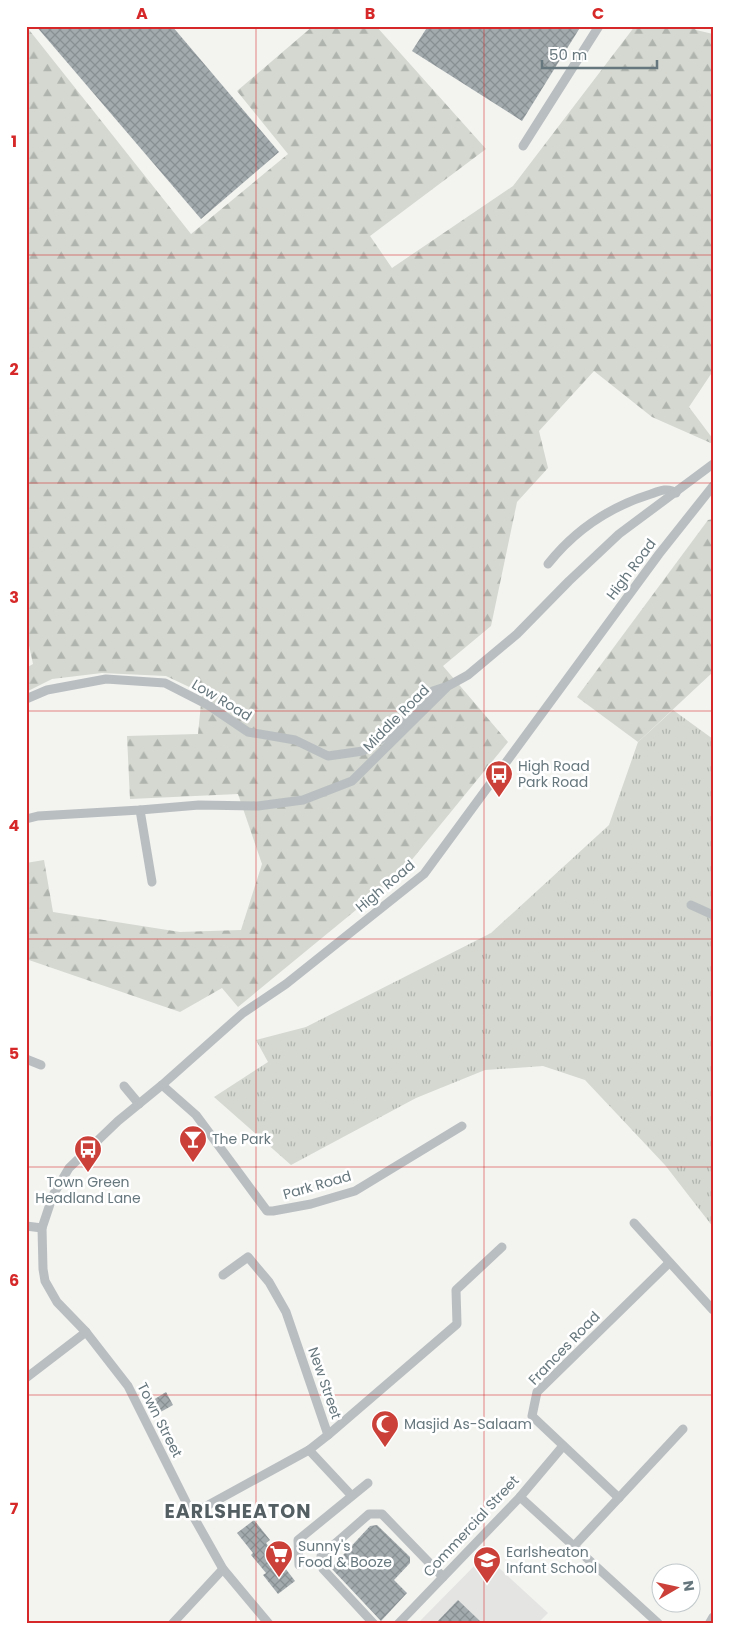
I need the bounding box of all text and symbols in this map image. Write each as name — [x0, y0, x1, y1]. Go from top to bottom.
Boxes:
text: A — [136, 2, 148, 25]
text: B — [365, 2, 375, 25]
text: C — [592, 2, 604, 25]
scale bar — [542, 38, 656, 70]
text: 50 m — [549, 44, 587, 65]
text: 1 — [11, 130, 17, 153]
text: 2 — [9, 358, 19, 381]
street label: High Road — [601, 534, 661, 604]
text: 3 — [9, 586, 19, 609]
street label: Low Road — [188, 674, 256, 726]
street label: Middle Road — [358, 680, 434, 756]
place label: High Road Park Road — [518, 756, 590, 792]
bus stop icon: High Road Park Road — [484, 759, 514, 798]
text: 4 — [9, 814, 20, 837]
street label: High Road — [351, 855, 419, 917]
text: 5 — [9, 1042, 19, 1065]
bar icon: The Park — [178, 1124, 208, 1163]
place label: The Park — [212, 1129, 272, 1149]
bus stop icon: Town Green Headland Lane — [73, 1134, 103, 1173]
street label: Park Road — [281, 1166, 353, 1204]
place label: Town Green Headland Lane — [35, 1172, 141, 1208]
text: 6 — [9, 1269, 19, 1292]
street label: Frances Road — [524, 1307, 604, 1389]
street label: New Street — [303, 1344, 347, 1422]
street label: Town Street — [133, 1379, 187, 1461]
mosque icon: Masjid As-Salaam — [370, 1409, 400, 1448]
place label: Masjid As-Salaam — [404, 1414, 532, 1434]
street label: Commercial Street — [419, 1471, 523, 1581]
text: 7 — [10, 1497, 19, 1520]
district label: EARLSHEATON — [164, 1498, 312, 1525]
place label: Sunny's Food & Booze — [298, 1536, 392, 1572]
supermarket icon: Sunny's Food & Booze — [264, 1539, 294, 1578]
place label: Earlsheaton Infant School — [506, 1542, 597, 1578]
school or university icon: Earlsheaton Infant School — [472, 1545, 502, 1584]
north arrow — [652, 1562, 702, 1612]
text: N — [678, 1579, 700, 1593]

